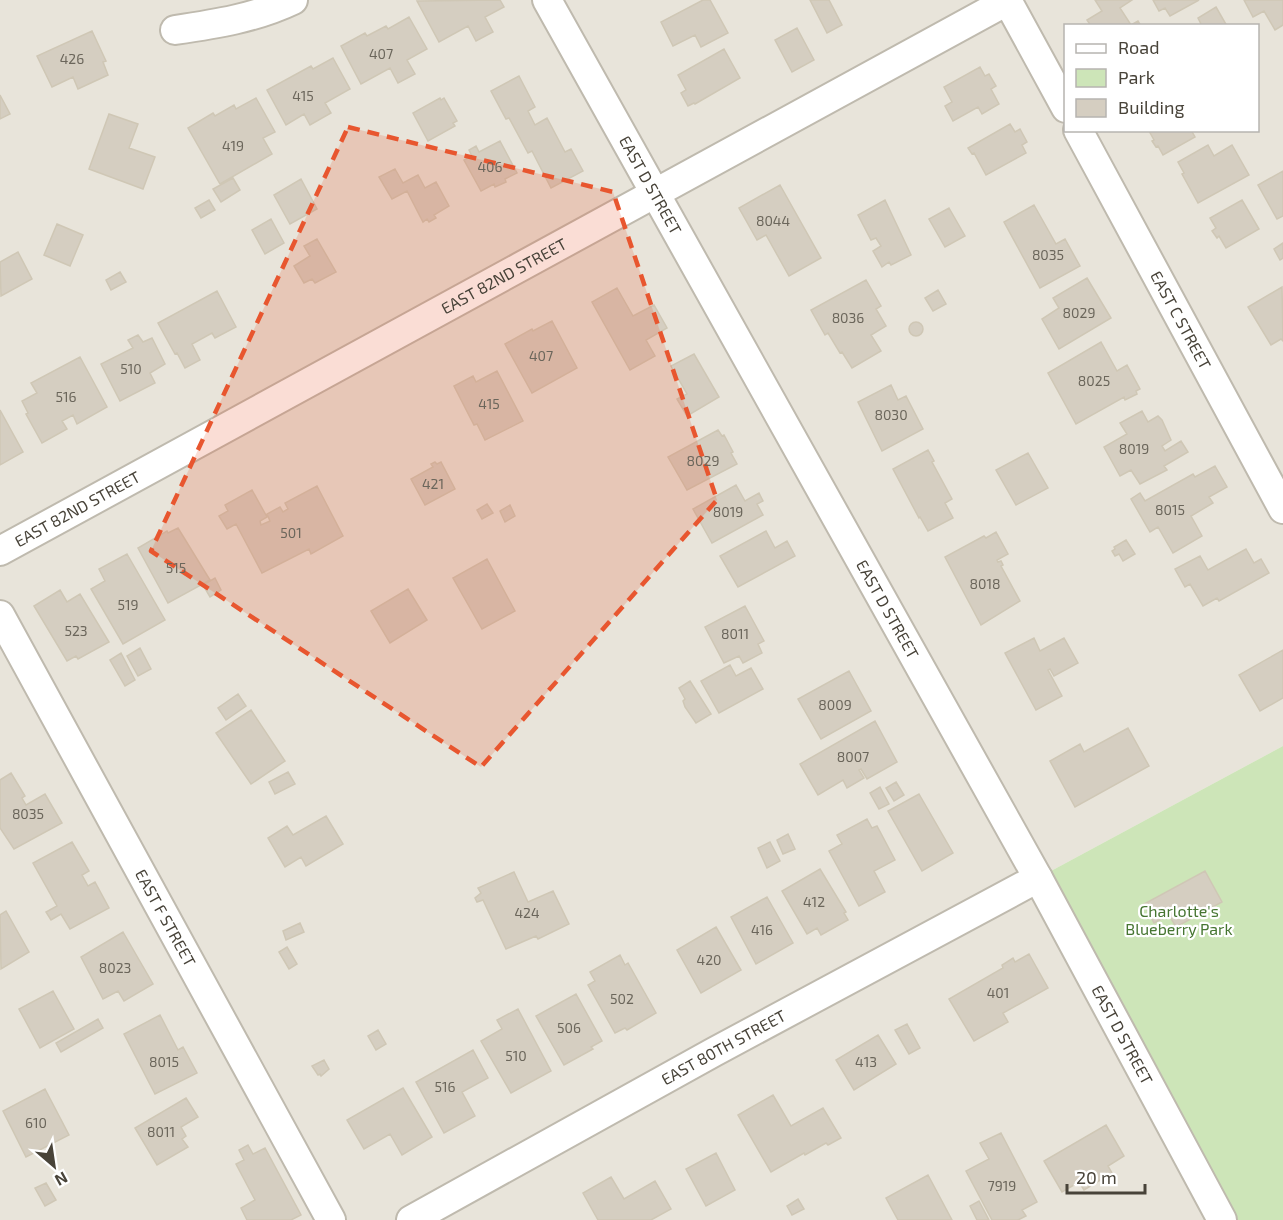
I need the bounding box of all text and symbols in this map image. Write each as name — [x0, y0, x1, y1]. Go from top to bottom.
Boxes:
legend — [1064, 24, 1259, 132]
text: Road — [1118, 36, 1159, 58]
house number: 407 — [369, 45, 393, 62]
house number: 426 — [60, 50, 84, 67]
text: Park — [1118, 66, 1155, 88]
house number: 415 — [292, 87, 314, 104]
text: Building — [1118, 96, 1185, 118]
street label: EAST D STREET — [616, 132, 686, 237]
house number: 419 — [222, 137, 244, 154]
house number: 406 — [477, 158, 503, 175]
house number: 8044 — [756, 212, 790, 229]
street label: EAST 82ND STREET — [438, 234, 570, 317]
house number: 8035 — [1032, 246, 1064, 263]
street label: EAST C STREET — [1147, 267, 1215, 372]
house number: 8029 — [1063, 304, 1095, 321]
house number: 8036 — [832, 309, 864, 326]
house number: 407 — [529, 347, 553, 364]
house number: 510 — [120, 360, 142, 377]
house number: 8025 — [1078, 372, 1110, 389]
house number: 516 — [55, 388, 77, 405]
house number: 415 — [478, 395, 500, 412]
house number: 8030 — [874, 406, 908, 423]
house number: 8019 — [1119, 440, 1149, 457]
house number: 8029 — [687, 452, 719, 469]
street label: EAST 82ND STREET — [11, 466, 143, 550]
house number: 421 — [422, 475, 444, 492]
house number: 8015 — [1155, 501, 1185, 518]
house number: 8019 — [713, 503, 743, 520]
house number: 501 — [280, 524, 302, 541]
street label: EAST D STREET — [853, 556, 923, 662]
house number: 515 — [166, 559, 186, 576]
house number: 8018 — [969, 575, 1001, 592]
house number: 519 — [117, 596, 139, 613]
house number: 523 — [64, 622, 88, 639]
house number: 8011 — [721, 625, 749, 642]
house number: 8009 — [818, 696, 852, 713]
house number: 8007 — [837, 748, 869, 765]
house number: 8035 — [12, 805, 44, 822]
street label: EAST F STREET — [132, 866, 200, 969]
house number: 412 — [803, 893, 825, 910]
park label: Charlotte's Blueberry Park — [1125, 901, 1233, 938]
house number: 424 — [514, 904, 540, 921]
house number: 416 — [751, 921, 773, 938]
house number: 420 — [697, 951, 721, 968]
house number: 8023 — [99, 959, 131, 976]
street label: EAST D STREET — [1088, 982, 1157, 1087]
house number: 401 — [987, 984, 1009, 1001]
house number: 502 — [610, 990, 634, 1007]
street label: EAST 80TH STREET — [658, 1005, 789, 1088]
house number: 506 — [557, 1019, 581, 1036]
house number: 510 — [505, 1047, 527, 1064]
house number: 8015 — [149, 1053, 179, 1070]
house number: 413 — [855, 1053, 877, 1070]
house number: 516 — [434, 1078, 456, 1095]
house number: 610 — [25, 1114, 47, 1131]
house number: 8011 — [147, 1123, 175, 1140]
north arrow — [24, 1136, 84, 1196]
scale bar — [1067, 1157, 1145, 1195]
text: 20 m — [1076, 1166, 1117, 1188]
text: N — [52, 1168, 71, 1191]
house number: 7919 — [988, 1177, 1016, 1194]

